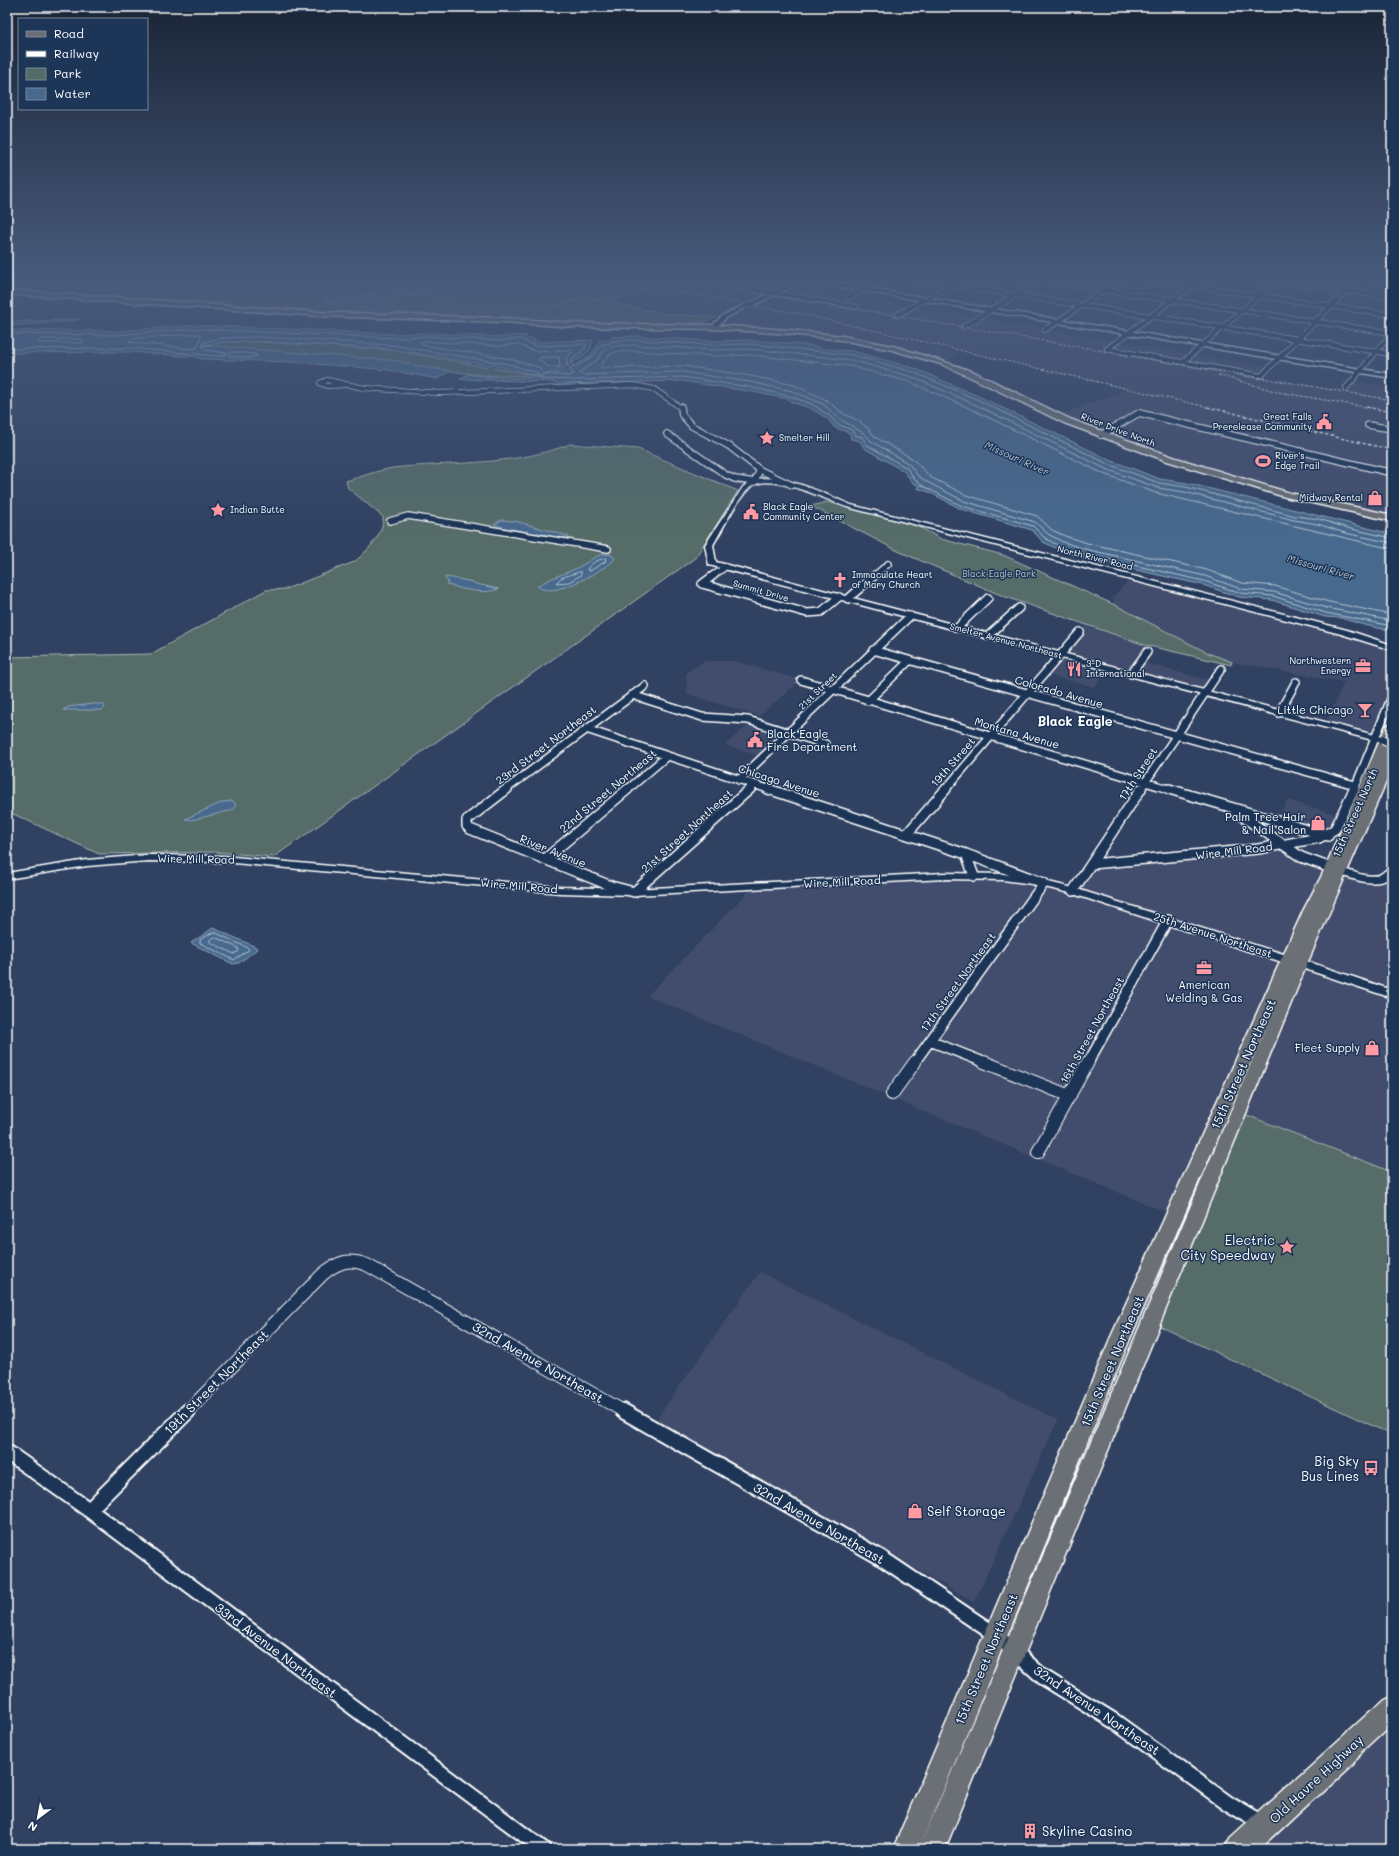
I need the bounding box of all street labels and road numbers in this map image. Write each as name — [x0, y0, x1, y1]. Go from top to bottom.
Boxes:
street label: River Drive North — [1080, 410, 1157, 449]
street label: North River Road — [1056, 543, 1134, 572]
street label: Summit Drive — [732, 577, 790, 604]
street label: Smelter Avenue Northeast — [949, 620, 1064, 661]
street label: 21st Street — [796, 670, 839, 712]
street label: Colorado Avenue — [1013, 672, 1105, 711]
street label: 23rd Street Northeast — [492, 702, 599, 787]
street label: Montana Avenue — [973, 713, 1061, 752]
street label: 19th Street — [927, 734, 978, 790]
street label: 17th Street — [1115, 744, 1160, 803]
street label: 22nd Street Northeast — [556, 745, 660, 836]
street label: Chicago Avenue — [736, 760, 822, 801]
street label: 15th Street North — [1328, 766, 1381, 860]
street label: 21st Street Northeast — [638, 785, 736, 876]
street label: River Avenue — [518, 830, 589, 871]
street label: Wire Mill Road — [1195, 838, 1273, 863]
street label: Wire Mill Road — [157, 850, 235, 867]
street label: Wire Mill Road — [803, 872, 881, 891]
street label: Wire Mill Road — [480, 875, 558, 896]
street label: 25th Avenue Northeast — [1152, 908, 1274, 961]
street label: 17th Street Northeast — [916, 929, 999, 1034]
street label: 16th Street Northeast — [1056, 974, 1127, 1086]
street label: 15th Street Northeast — [1206, 996, 1279, 1132]
street label: 15th Street Northeast — [1076, 1292, 1147, 1429]
street label: 32nd Avenue Northeast — [470, 1317, 607, 1406]
street label: 19th Street Northeast — [160, 1325, 272, 1438]
street label: 32nd Avenue Northeast — [751, 1478, 888, 1567]
street label: 15th Street Northeast — [950, 1590, 1021, 1727]
street label: 33rd Avenue Northeast — [212, 1598, 341, 1701]
street label: 32nd Avenue Northeast — [1031, 1661, 1164, 1758]
street label: Old Havre Highway — [1265, 1731, 1366, 1826]

